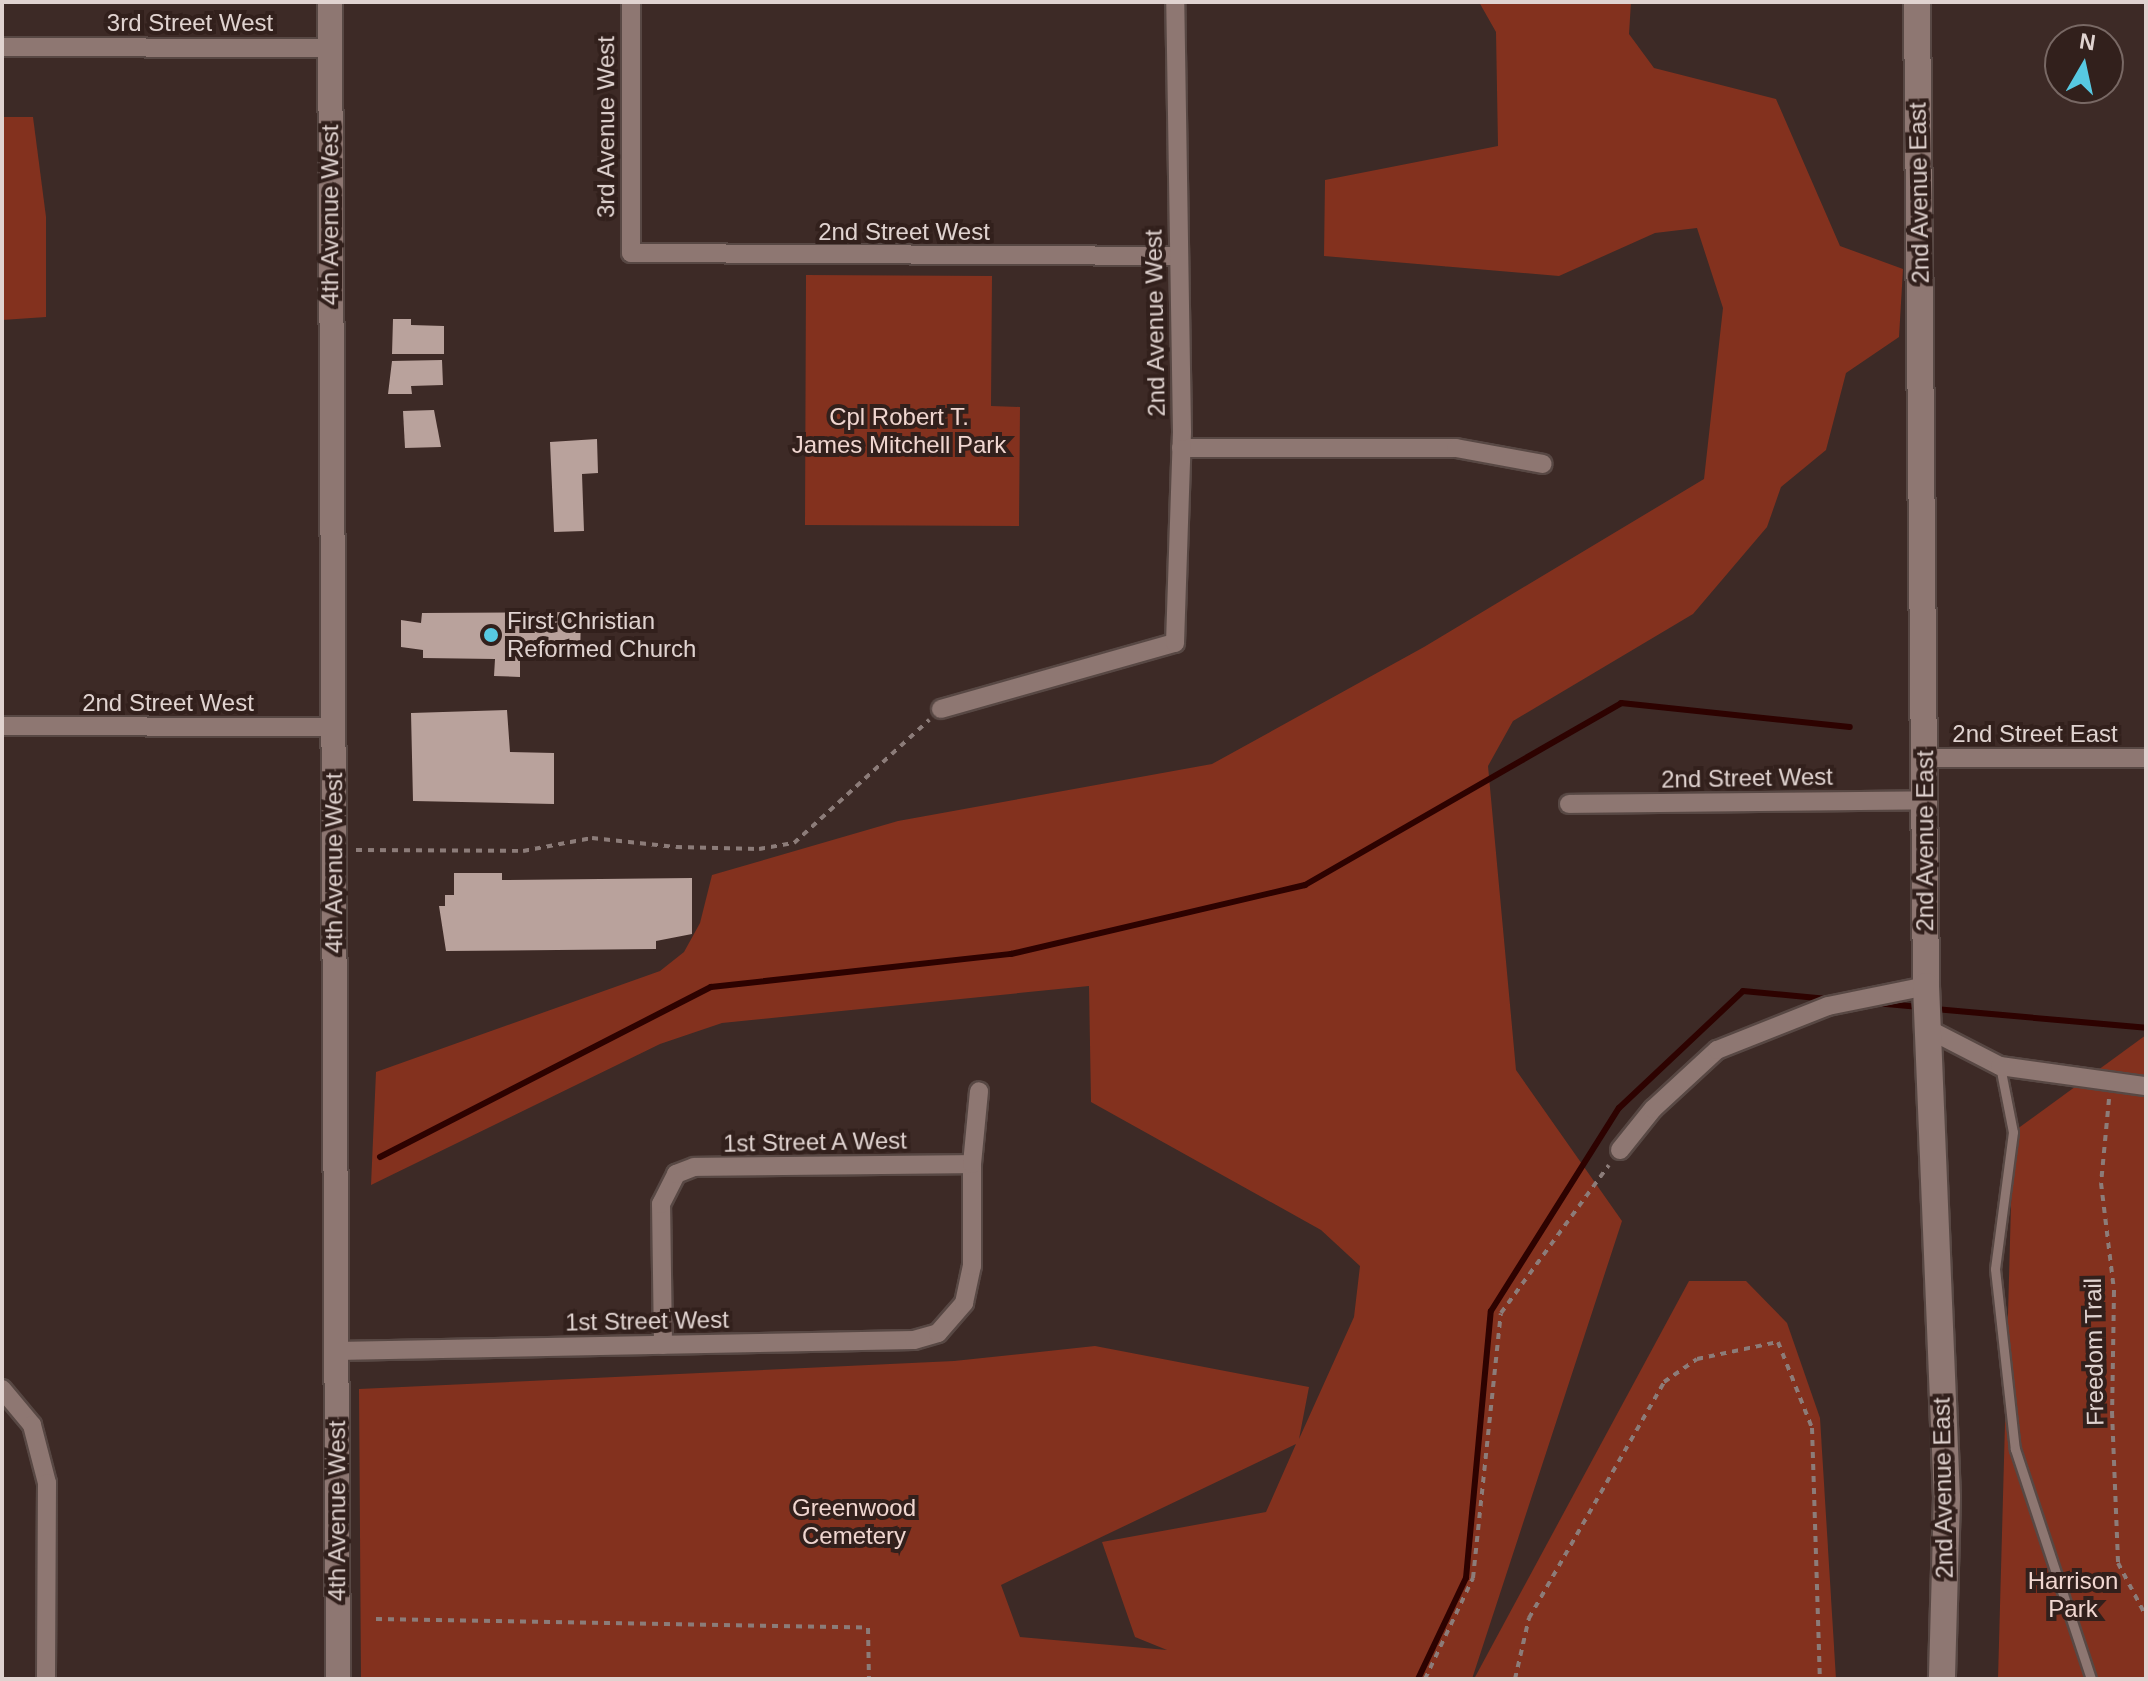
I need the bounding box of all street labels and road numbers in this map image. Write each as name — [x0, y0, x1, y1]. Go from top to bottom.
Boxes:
street label: 3rd Street West — [107, 9, 273, 37]
street label: 3rd Avenue West — [592, 35, 620, 219]
street label: 2nd Avenue East — [1903, 102, 1935, 284]
street label: 4th Avenue West — [316, 124, 344, 306]
street label: 2nd Street West — [818, 218, 990, 246]
street label: 2nd Avenue West — [1139, 228, 1171, 418]
street label: 2nd Street West — [82, 689, 254, 717]
street label: 2nd Street East — [1952, 720, 2118, 748]
street label: 2nd Avenue East — [1911, 750, 1939, 932]
street label: 2nd Street West — [1661, 762, 1833, 794]
street label: 4th Avenue West — [320, 772, 348, 954]
street label: 1st Street A West — [722, 1126, 908, 1158]
street label: Freedom Trail — [2078, 1278, 2110, 1426]
street label: 1st Street West — [565, 1305, 729, 1337]
street label: 2nd Avenue East — [1927, 1397, 1959, 1579]
street label: 4th Avenue West — [323, 1420, 351, 1602]

